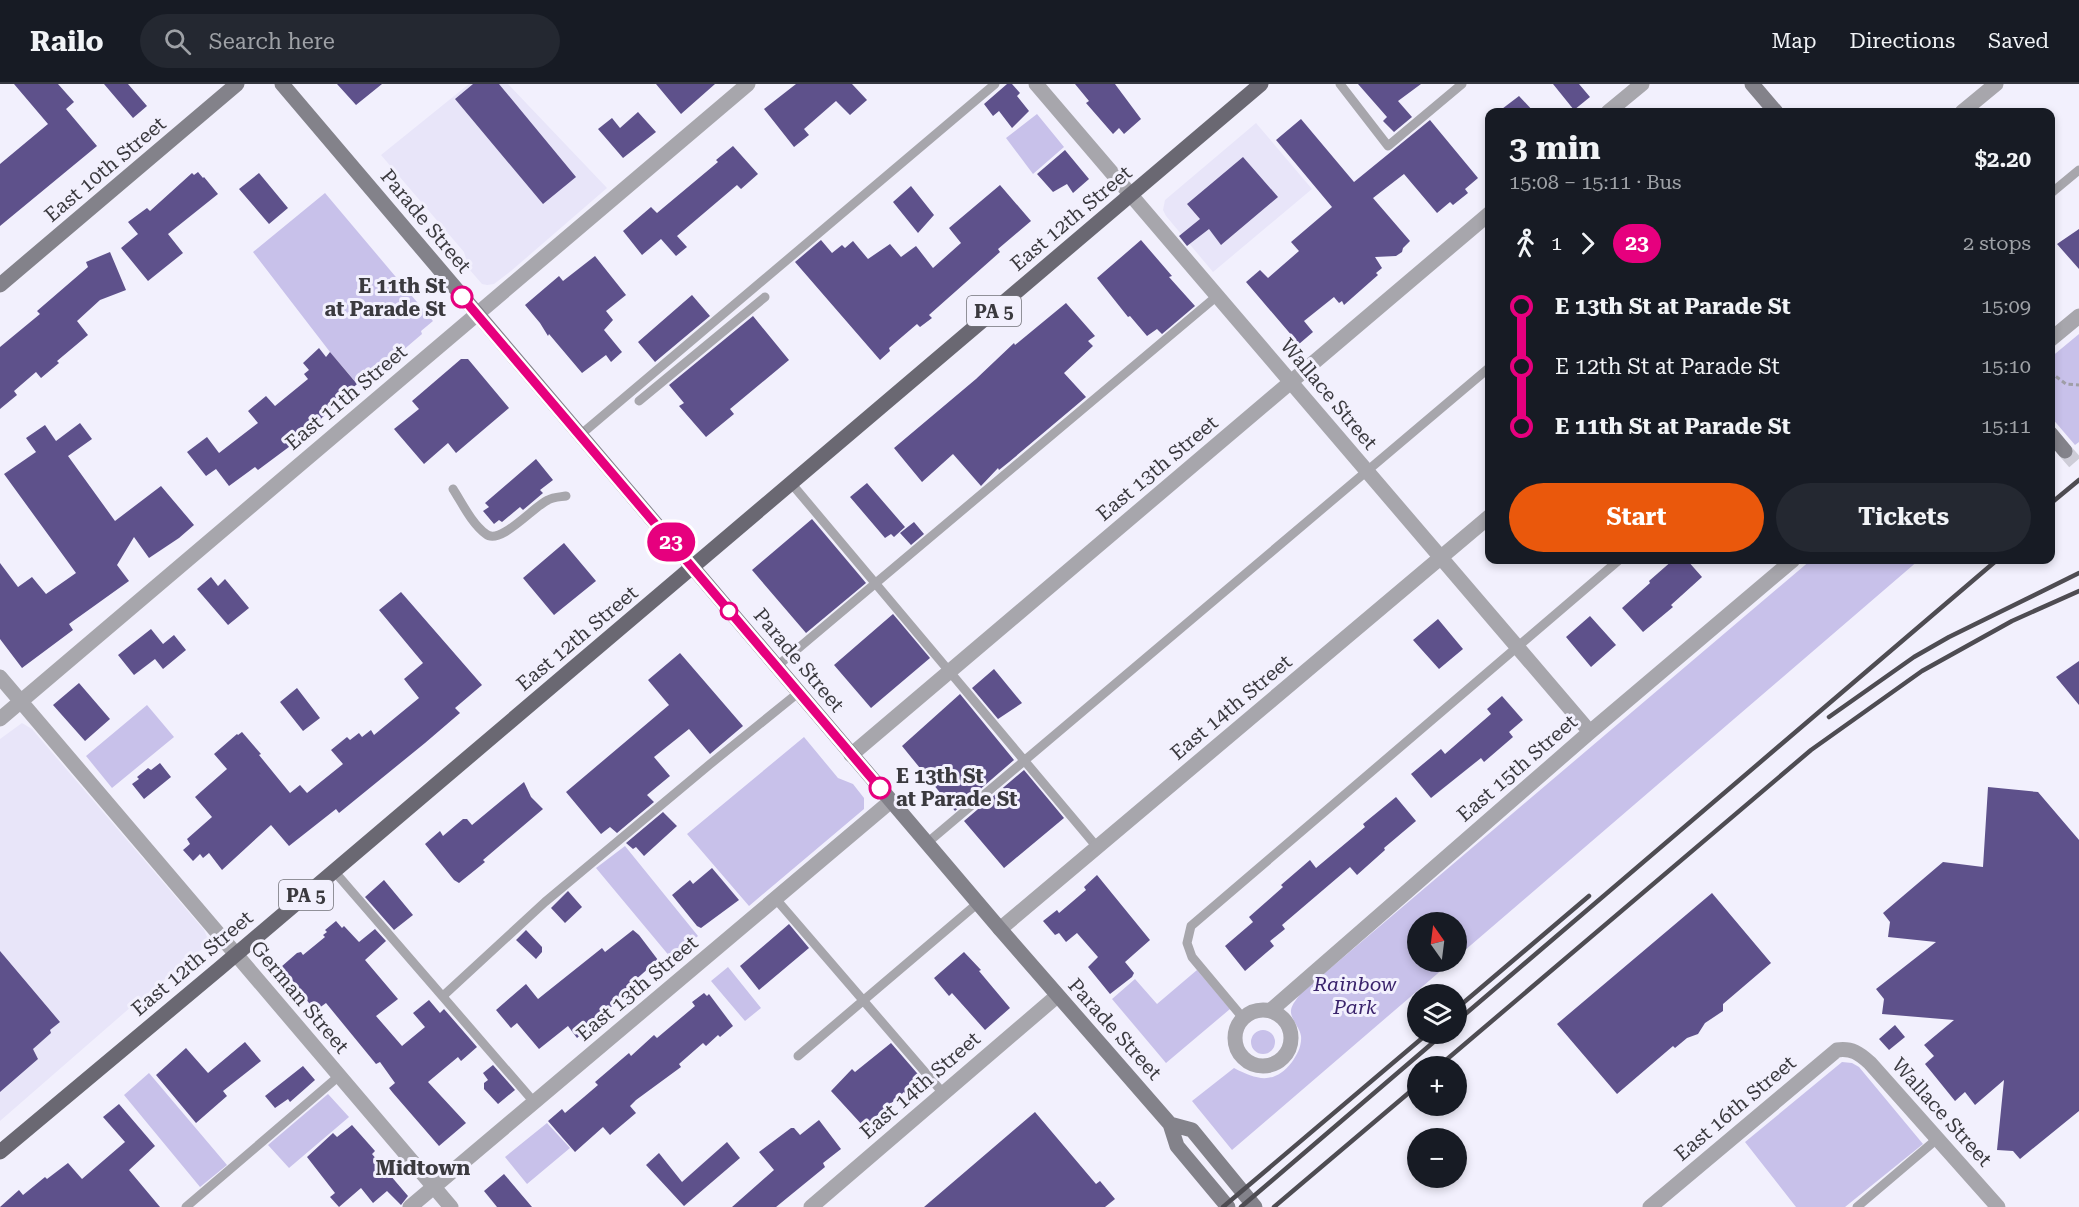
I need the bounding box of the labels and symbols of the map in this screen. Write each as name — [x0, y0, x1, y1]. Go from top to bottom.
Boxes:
street label: East 10th Street — [39, 111, 171, 227]
street label: East 12th Street — [1005, 160, 1137, 276]
street label: Parade Street — [376, 164, 477, 278]
place label: E 11th St at Parade St — [325, 274, 446, 321]
marker: E 11th St at Parade St — [451, 286, 473, 308]
road number: PA 5 — [967, 296, 1021, 326]
street label: Wallace Street — [1275, 333, 1383, 455]
street label: East 11th Street — [280, 339, 412, 455]
street label: East 13th Street — [1091, 410, 1223, 526]
line badge: 23 — [644, 522, 698, 562]
street label: East 12th Street — [511, 580, 643, 696]
unlabelled marker — [720, 602, 738, 620]
street label: Parade Street — [749, 603, 850, 717]
street label: East 14th Street — [1165, 649, 1297, 765]
street label: East 15th Street — [1452, 709, 1582, 827]
place label: E 13th St at Parade St — [896, 764, 1017, 811]
marker: E 13th St at Parade St — [869, 777, 891, 799]
road number: PA 5 — [279, 880, 333, 910]
street label: East 12th Street — [126, 905, 258, 1021]
north arrow — [1407, 912, 1467, 972]
street label: East 13th Street — [571, 930, 703, 1046]
street label: German Street — [246, 936, 354, 1059]
park label: Rainbow Park — [1313, 972, 1397, 1019]
street label: Parade Street — [1063, 973, 1167, 1085]
street label: East 14th Street — [855, 1026, 985, 1144]
street label: East 16th Street — [1669, 1050, 1801, 1166]
street label: Wallace Street — [1887, 1053, 1997, 1172]
district label: Midtown — [376, 1156, 470, 1180]

